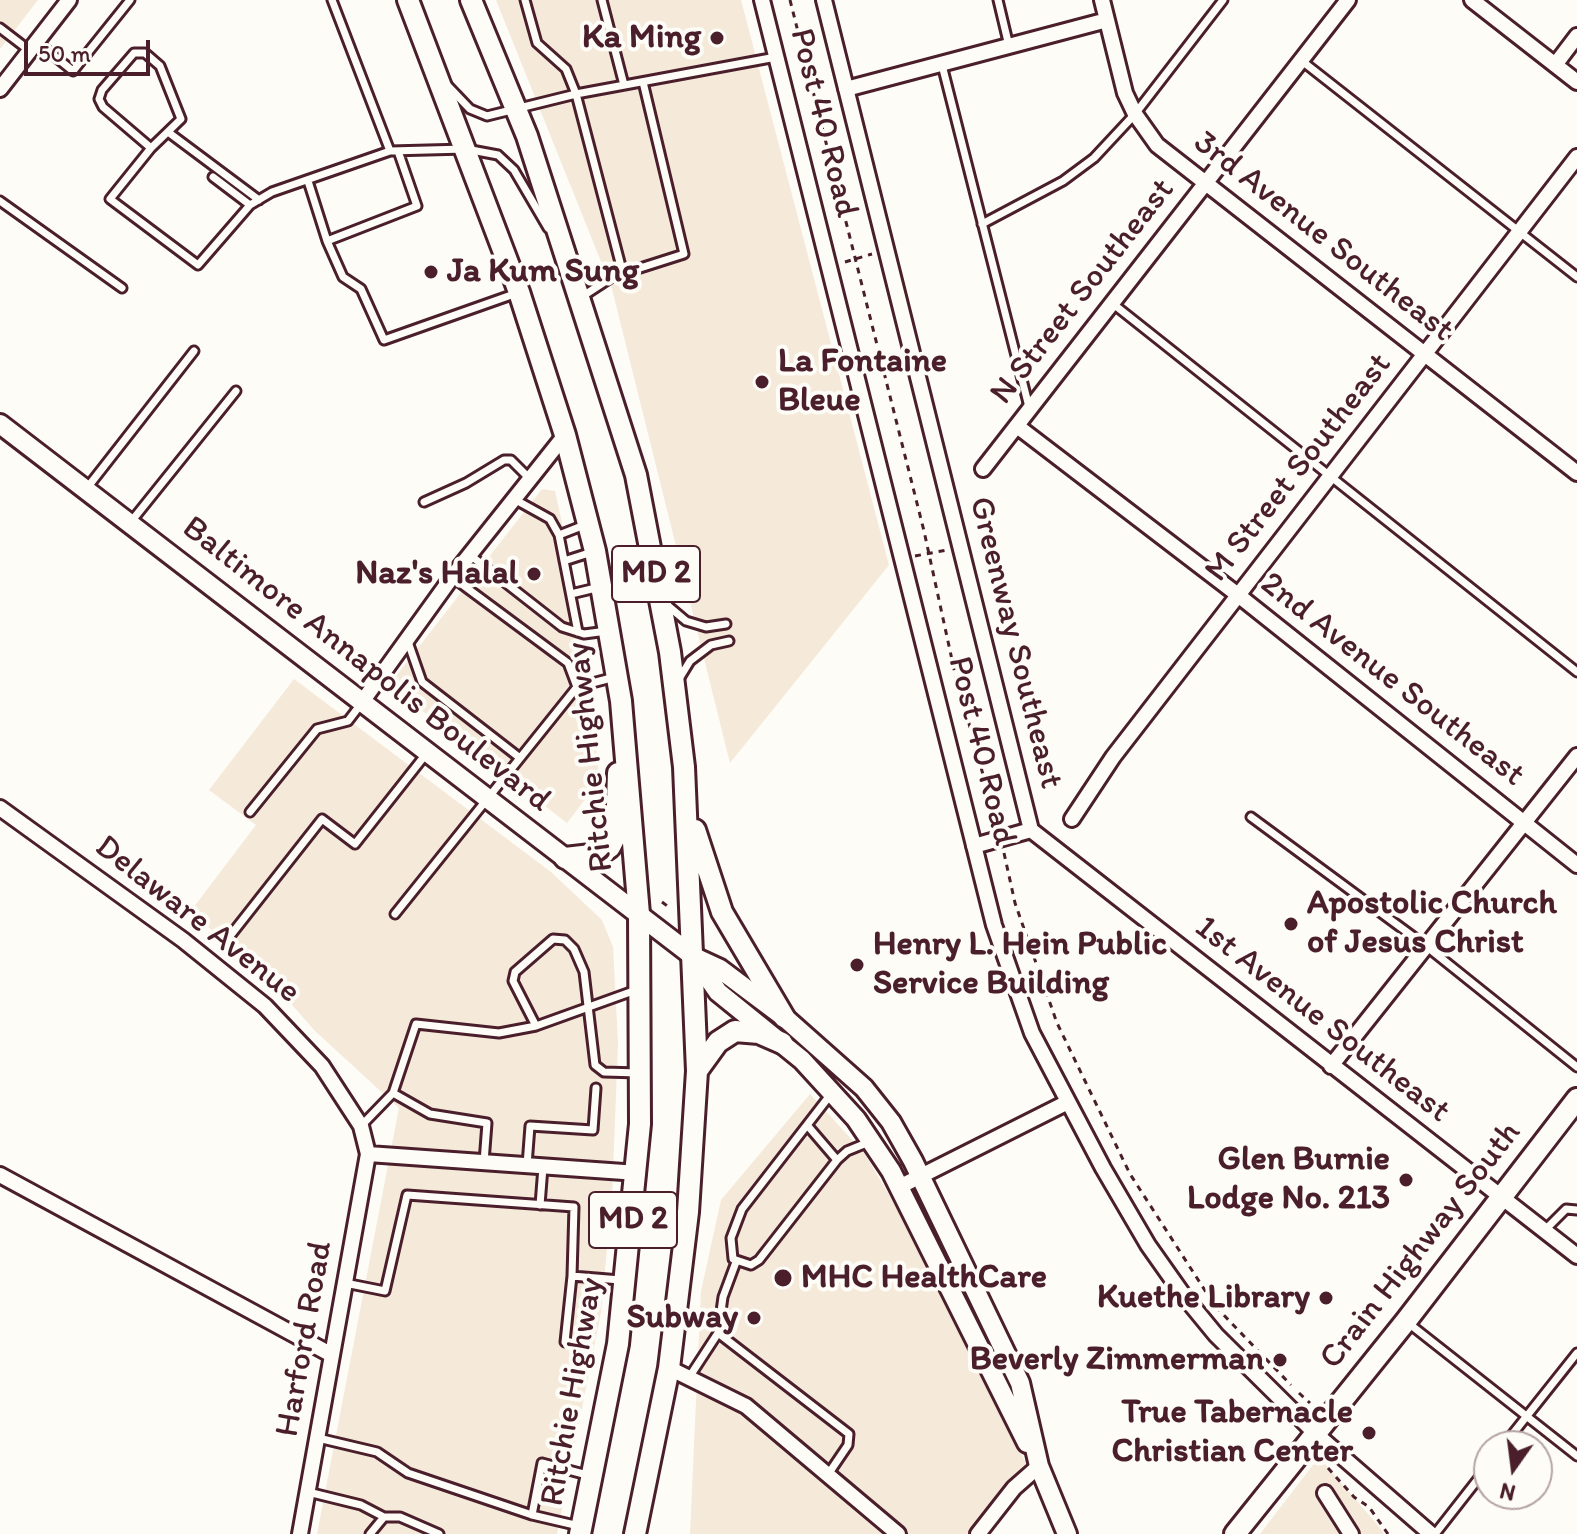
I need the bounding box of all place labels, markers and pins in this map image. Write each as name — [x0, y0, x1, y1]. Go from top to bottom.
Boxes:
place label: Ka Ming — [582, 18, 701, 58]
marker: Ka Ming — [708, 29, 726, 47]
place label: Ja Kum Sung — [447, 252, 639, 292]
marker: Ja Kum Sung — [422, 263, 440, 281]
place label: La Fontaine Bleue — [778, 342, 947, 422]
marker: La Fontaine Bleue — [753, 373, 771, 391]
place label: Naz's Halal — [355, 554, 518, 594]
marker: Naz's Halal — [525, 565, 543, 583]
place label: Apostolic Church of Jesus Christ — [1307, 884, 1557, 964]
marker: Apostolic Church of Jesus Christ — [1282, 915, 1300, 933]
place label: Henry L. Hein Public Service Building — [873, 925, 1167, 1004]
marker: Henry L. Hein Public Service Building — [848, 956, 866, 974]
place label: Glen Burnie Lodge No. 213 — [1187, 1140, 1390, 1220]
marker: Glen Burnie Lodge No. 213 — [1397, 1171, 1415, 1189]
place label: MHC HealthCare — [801, 1258, 1047, 1298]
marker: MHC HealthCare — [772, 1267, 794, 1289]
place label: Kuethe Library — [1097, 1278, 1310, 1318]
marker: Kuethe Library — [1317, 1289, 1335, 1307]
place label: Subway — [626, 1298, 738, 1338]
marker: Subway — [745, 1309, 763, 1327]
place label: Beverly Zimmerman — [970, 1340, 1264, 1380]
marker: Beverly Zimmerman — [1271, 1351, 1289, 1369]
place label: True Tabernacle Christian Center — [1111, 1393, 1353, 1472]
marker: True Tabernacle Christian Center — [1360, 1424, 1378, 1442]

